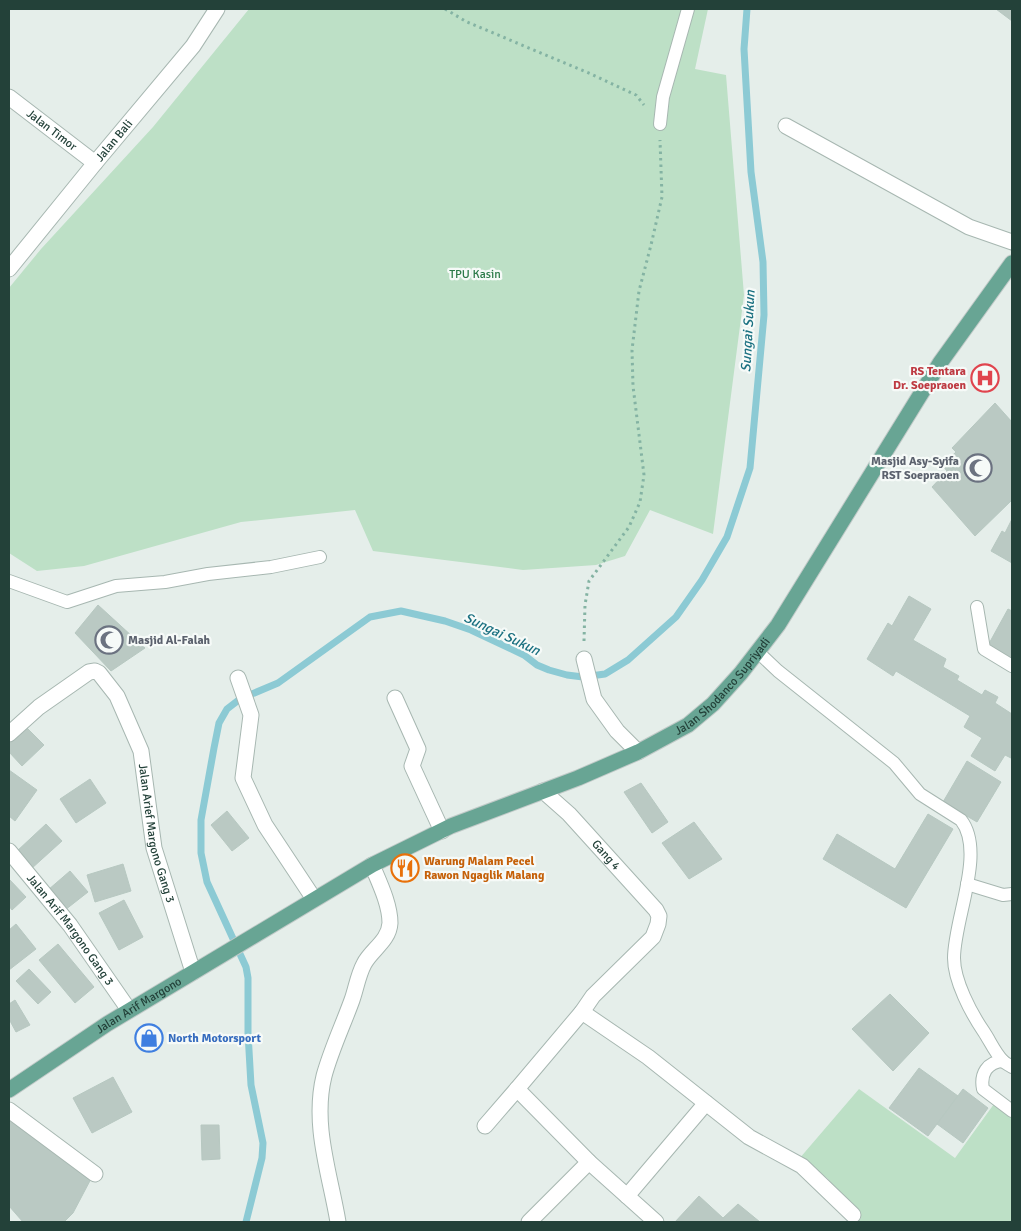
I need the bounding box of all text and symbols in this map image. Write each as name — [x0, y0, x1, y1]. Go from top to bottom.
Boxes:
street label: Jalan Timor — [24, 106, 80, 154]
street label: Jalan Bali — [92, 116, 136, 164]
park label: TPU Kasin — [449, 267, 501, 282]
water label: Sungai Sukun — [737, 289, 759, 372]
hospital icon: RS Tentara Dr. Soepraoen — [970, 363, 1000, 393]
place label: RS Tentara Dr. Soepraoen — [893, 364, 966, 393]
mosque icon: Masjid Asy-Syifa RST Soepraoen — [963, 453, 993, 483]
place label: Masjid Asy-Syifa RST Soepraoen — [871, 454, 959, 483]
water label: Sungai Sukun — [461, 609, 543, 659]
mosque icon: Masjid Al-Falah — [94, 625, 124, 655]
place label: Masjid Al-Falah — [128, 633, 211, 648]
street label: Jalan Shodanco Supriyadi — [672, 634, 773, 738]
street label: Jalan Arief Margono Gang 3 — [135, 763, 178, 905]
street label: Gang 4 — [589, 837, 624, 874]
restaurant icon: Warung Malam Pecel Rawon Ngaglik Malang — [390, 853, 420, 883]
place label: Warung Malam Pecel Rawon Ngaglik Malang — [424, 854, 545, 883]
street label: Jalan Arif Margono Gang 3 — [24, 871, 117, 988]
street label: Jalan Arif Margono — [93, 974, 184, 1037]
shop icon: North Motorsport — [134, 1023, 164, 1053]
place label: North Motorsport — [168, 1031, 261, 1046]

